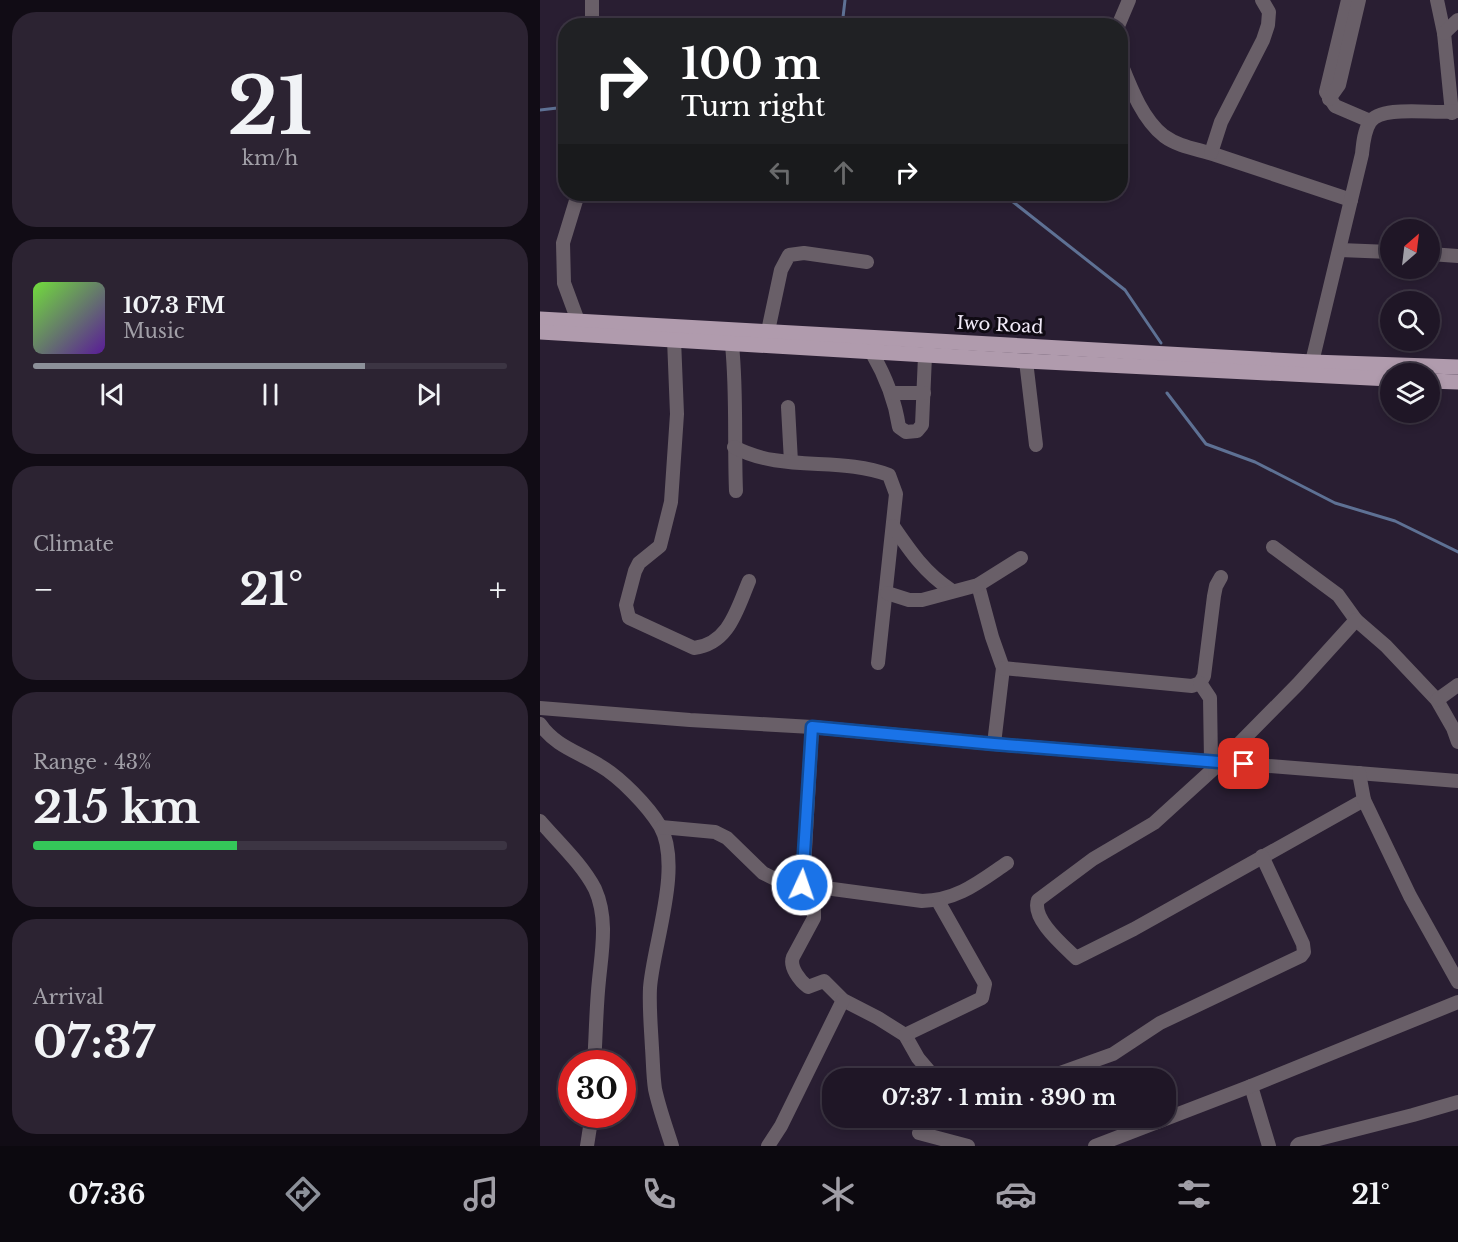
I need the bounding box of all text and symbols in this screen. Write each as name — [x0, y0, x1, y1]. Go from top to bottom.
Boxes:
text: 100 m — [681, 38, 820, 90]
icon: right — [582, 42, 660, 120]
text: 21 — [228, 58, 312, 155]
text: Turn right — [681, 90, 825, 123]
text: km/h — [242, 146, 298, 170]
icon: left — [764, 156, 797, 189]
icon: ahead — [827, 156, 860, 189]
icon: right — [890, 156, 923, 189]
north arrow — [1380, 219, 1440, 279]
map controls — [1380, 219, 1440, 423]
button: search — [1380, 291, 1440, 351]
text: 107.3 FM — [123, 292, 225, 319]
street label: Iwo Road — [956, 312, 1044, 338]
text: Music — [123, 319, 184, 343]
button: layers — [1380, 363, 1440, 423]
icon: previous — [96, 378, 129, 411]
icon: pause — [254, 378, 287, 411]
icon: next — [412, 378, 445, 411]
text: Climate — [33, 532, 114, 556]
text: 21° — [239, 561, 303, 617]
text: − — [33, 569, 54, 610]
text: + — [489, 569, 507, 610]
pin — [1218, 738, 1269, 789]
icon: arrive — [1227, 747, 1260, 780]
text: Range · 43% — [33, 750, 152, 774]
text: 215 km — [33, 779, 200, 835]
position arrow — [770, 853, 834, 917]
text: Arrival — [33, 985, 104, 1009]
text: 07:37 — [33, 1014, 155, 1070]
speed limit sign: 30 — [558, 1050, 636, 1128]
text: 07:37 · 1 min · 390 m — [882, 1084, 1116, 1111]
icon: directions — [282, 1173, 324, 1215]
icon: music — [460, 1173, 502, 1215]
icon: phone — [638, 1173, 680, 1215]
icon: climate — [817, 1173, 859, 1215]
icon: car — [995, 1173, 1037, 1215]
icon: filters — [1173, 1173, 1215, 1215]
text: 07:36 — [68, 1178, 146, 1211]
text: 21° — [1351, 1178, 1390, 1211]

